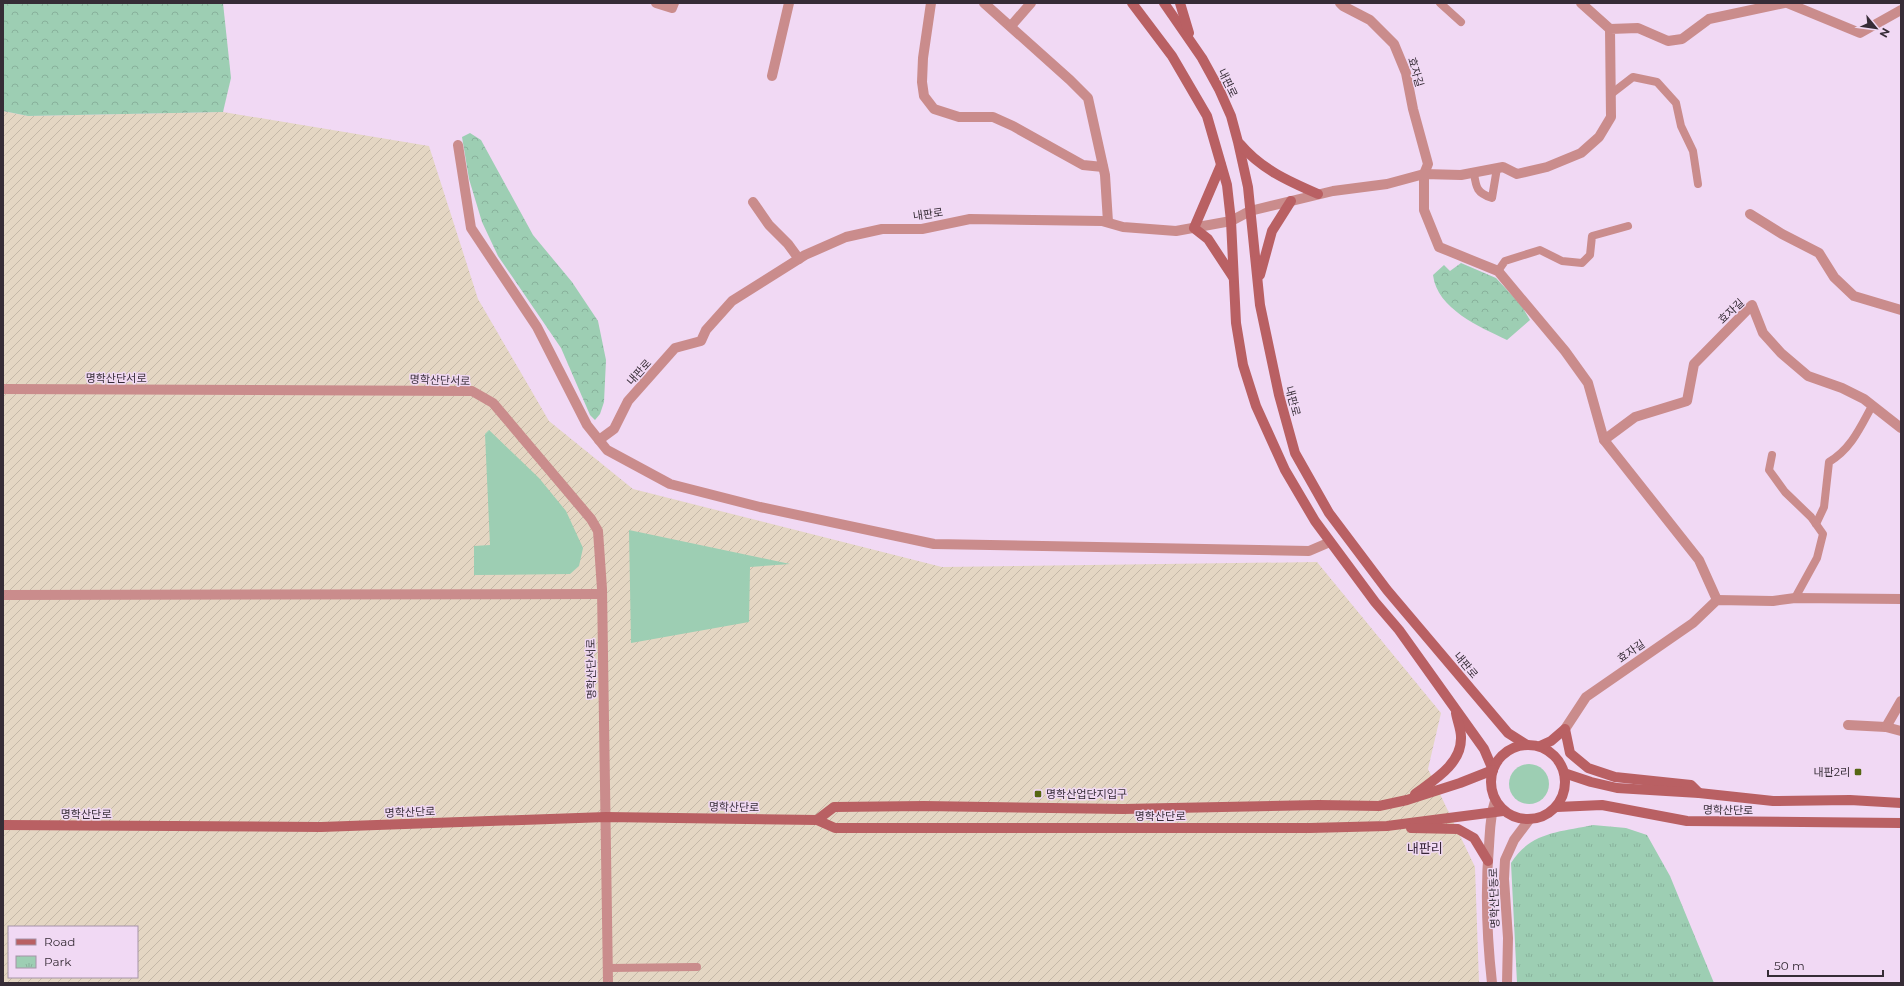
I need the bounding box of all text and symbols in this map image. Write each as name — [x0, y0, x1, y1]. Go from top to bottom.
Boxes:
north arrow — [1856, 8, 1896, 48]
text: N — [1876, 26, 1893, 40]
street label: 효자길 — [1405, 55, 1427, 89]
street label: 내판로 — [1215, 66, 1241, 100]
street label: 내판로 — [912, 205, 944, 223]
street label: 효자길 — [1715, 296, 1747, 326]
street label: 내판로 — [624, 356, 654, 388]
street label: 명학산단서로 — [86, 371, 146, 385]
street label: 명학산단서로 — [409, 372, 471, 388]
street label: 내판로 — [1282, 385, 1304, 417]
street label: 효자길 — [1615, 637, 1647, 665]
street label: 명학산단서로 — [583, 639, 599, 699]
street label: 내판로 — [1451, 649, 1481, 681]
place label: 내판2리 — [1813, 765, 1850, 779]
marker: 내판2리 — [1853, 767, 1863, 777]
place label: 명학산업단지입구 — [1046, 787, 1127, 801]
marker: 명학산업단지입구 — [1033, 789, 1043, 799]
street label: 명학산단로 — [709, 800, 759, 814]
street label: 명학산단로 — [1703, 803, 1753, 817]
street label: 명학산단로 — [384, 804, 436, 820]
street label: 명학산단로 — [61, 807, 111, 821]
street label: 명학산단로 — [1135, 809, 1185, 823]
district label: 내판리 — [1407, 840, 1443, 856]
street label: 명학산단동로 — [1486, 867, 1502, 929]
legend — [8, 926, 138, 978]
text: Road — [44, 934, 75, 949]
scale bar — [1768, 952, 1883, 978]
text: Park — [44, 954, 72, 969]
text: 50 m — [1774, 958, 1805, 973]

